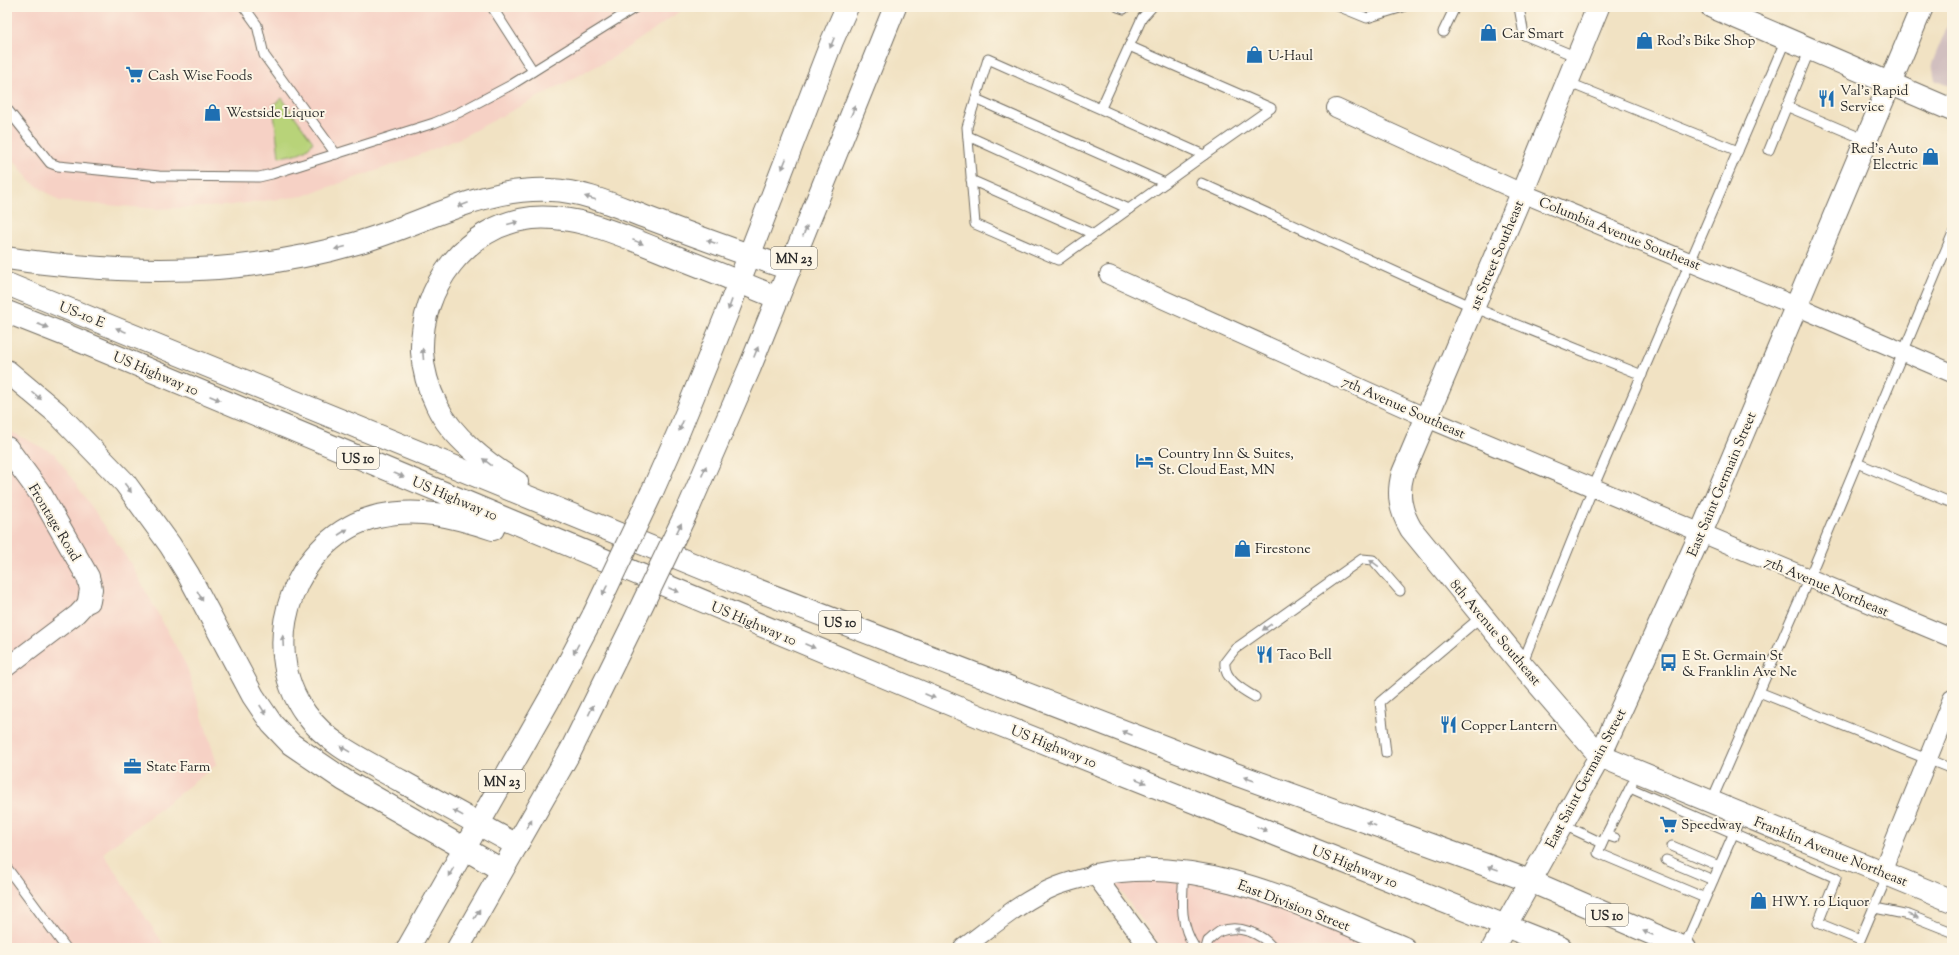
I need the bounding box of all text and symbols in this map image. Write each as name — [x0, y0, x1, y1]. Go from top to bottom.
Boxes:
shop icon: Car Smart — [1479, 23, 1499, 43]
place label: Car Smart — [1502, 25, 1564, 45]
shop icon: Rod’s Bike Shop — [1634, 30, 1654, 50]
place label: Rod’s Bike Shop — [1657, 32, 1755, 52]
one-way arrow — [828, 37, 834, 49]
shop icon: U-Haul — [1245, 45, 1265, 65]
place label: U-Haul — [1268, 47, 1313, 67]
supermarket icon: Cash Wise Foods — [125, 65, 145, 85]
place label: Cash Wise Foods — [148, 67, 252, 87]
place label: Val's Rapid Service — [1840, 82, 1908, 118]
restaurant icon: Val's Rapid Service — [1817, 88, 1837, 108]
shop icon: Westside Liquor — [203, 102, 223, 122]
place label: Westside Liquor — [226, 104, 325, 124]
one-way arrow — [850, 105, 856, 116]
place label: Red’s Auto Electric — [1851, 140, 1918, 176]
shop icon: Red’s Auto Electric — [1921, 146, 1941, 166]
one-way arrow — [781, 158, 787, 170]
street label: Columbia Avenue Southeast — [1535, 193, 1703, 277]
one-way arrow — [584, 194, 596, 200]
street label: 1st Street Southeast — [1466, 198, 1530, 314]
one-way arrow — [456, 203, 468, 209]
one-way arrow — [506, 219, 519, 225]
one-way arrow — [802, 225, 808, 237]
one-way arrow — [706, 238, 718, 244]
one-way arrow — [633, 239, 645, 245]
one-way arrow — [334, 245, 346, 251]
road number: MN 23 — [771, 247, 817, 269]
street label: US-10 E — [55, 298, 108, 334]
one-way arrow — [727, 300, 733, 312]
one-way arrow — [38, 324, 50, 330]
one-way arrow — [114, 327, 126, 333]
one-way arrow — [753, 346, 759, 358]
street label: US Highway 10 — [109, 348, 201, 402]
one-way arrow — [419, 348, 426, 360]
street label: 7th Avenue Southeast — [1338, 373, 1468, 445]
one-way arrow — [32, 391, 43, 400]
one-way arrow — [209, 395, 220, 401]
street label: East Saint Germain Street — [1683, 409, 1763, 560]
one-way arrow — [678, 420, 684, 432]
place label: Country Inn & Suites, St. Cloud East, MN — [1158, 445, 1294, 481]
road number: US 10 — [337, 447, 379, 469]
hotel icon: Country Inn & Suites, St. Cloud East, MN — [1135, 451, 1155, 471]
one-way arrow — [482, 458, 493, 466]
one-way arrow — [701, 466, 707, 477]
one-way arrow — [394, 472, 405, 478]
street label: US Highway 10 — [408, 473, 500, 527]
street label: Frontage Road — [22, 480, 84, 566]
one-way arrow — [124, 483, 133, 494]
one-way arrow — [676, 522, 682, 533]
one-way arrow — [337, 529, 349, 536]
shop icon: Firestone — [1232, 538, 1252, 558]
place label: Firestone — [1255, 540, 1311, 560]
street label: 7th Avenue Northeast — [1761, 553, 1891, 623]
one-way arrow — [1368, 559, 1379, 567]
street label: 8th Avenue Southeast — [1444, 576, 1545, 691]
one-way arrow — [602, 584, 609, 596]
one-way arrow — [669, 587, 680, 593]
one-way arrow — [197, 590, 204, 602]
street label: US Highway 10 — [707, 598, 799, 652]
road number: US 10 — [819, 611, 861, 633]
one-way arrow — [1262, 623, 1272, 631]
one-way arrow — [280, 635, 287, 647]
one-way arrow — [572, 643, 579, 655]
one-way arrow — [804, 644, 816, 650]
restaurant icon: Taco Bell — [1254, 644, 1274, 664]
place label: Taco Bell — [1277, 646, 1332, 666]
place label: E St. Germain St & Franklin Ave Ne — [1682, 647, 1797, 683]
bus stop icon: E St. Germain St & Franklin Ave Ne — [1659, 653, 1679, 673]
one-way arrow — [924, 693, 935, 699]
one-way arrow — [588, 704, 594, 715]
one-way arrow — [259, 705, 267, 715]
street label: East Saint Germain Street — [1541, 705, 1632, 852]
restaurant icon: Copper Lantern — [1438, 715, 1458, 735]
place label: Copper Lantern — [1461, 717, 1557, 737]
street label: US Highway 10 — [1007, 721, 1099, 774]
one-way arrow — [1121, 729, 1133, 735]
one-way arrow — [339, 745, 351, 752]
office icon: State Farm — [123, 756, 143, 776]
place label: State Farm — [146, 758, 211, 778]
road number: MN 23 — [479, 770, 525, 792]
one-way arrow — [1242, 776, 1254, 782]
one-way arrow — [1136, 779, 1148, 785]
one-way arrow — [452, 809, 464, 816]
street label: Franklin Avenue Northeast — [1750, 813, 1910, 893]
supermarket icon: Speedway — [1658, 814, 1678, 834]
place label: Speedway — [1681, 816, 1742, 836]
one-way arrow — [525, 818, 532, 830]
one-way arrow — [1365, 820, 1377, 826]
one-way arrow — [1257, 827, 1269, 833]
street label: US Highway 10 — [1308, 841, 1400, 894]
one-way arrow — [1487, 864, 1499, 870]
one-way arrow — [447, 866, 454, 878]
street label: East Division Street — [1234, 876, 1353, 938]
shop icon: HWY. 10 Liquor — [1749, 891, 1769, 911]
place label: HWY. 10 Liquor — [1772, 893, 1870, 913]
road number: US 10 — [1586, 904, 1628, 926]
one-way arrow — [474, 908, 480, 920]
one-way arrow — [1908, 914, 1920, 920]
one-way arrow — [1234, 927, 1246, 933]
one-way arrow — [1642, 929, 1654, 935]

